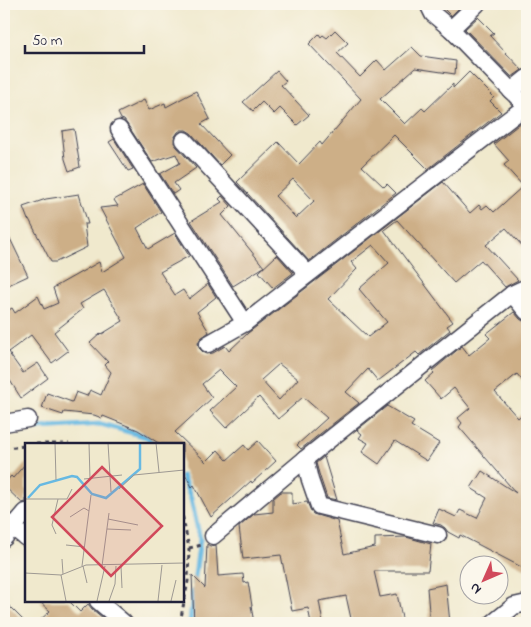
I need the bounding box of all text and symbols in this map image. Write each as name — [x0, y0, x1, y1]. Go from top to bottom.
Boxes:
scale bar — [25, 22, 144, 54]
text: 50 m — [32, 30, 63, 52]
inset map — [25, 443, 184, 602]
north arrow — [458, 554, 508, 604]
text: N — [465, 577, 487, 599]

